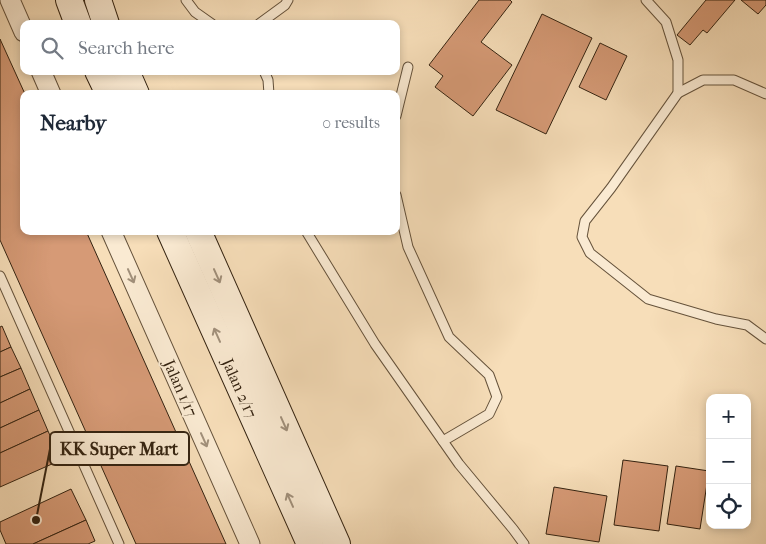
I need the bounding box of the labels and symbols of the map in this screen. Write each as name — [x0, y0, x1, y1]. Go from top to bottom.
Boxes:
one-way arrow — [126, 268, 136, 283]
one-way arrow — [213, 268, 223, 283]
one-way arrow — [211, 328, 221, 343]
street label: Jalan 2/17 — [217, 354, 261, 421]
street label: Jalan 1/17 — [159, 355, 202, 420]
one-way arrow — [279, 416, 289, 431]
callout: KK Super Mart — [50, 432, 189, 465]
one-way arrow — [200, 432, 210, 447]
text: KK Super Mart — [60, 439, 179, 460]
one-way arrow — [285, 492, 295, 507]

